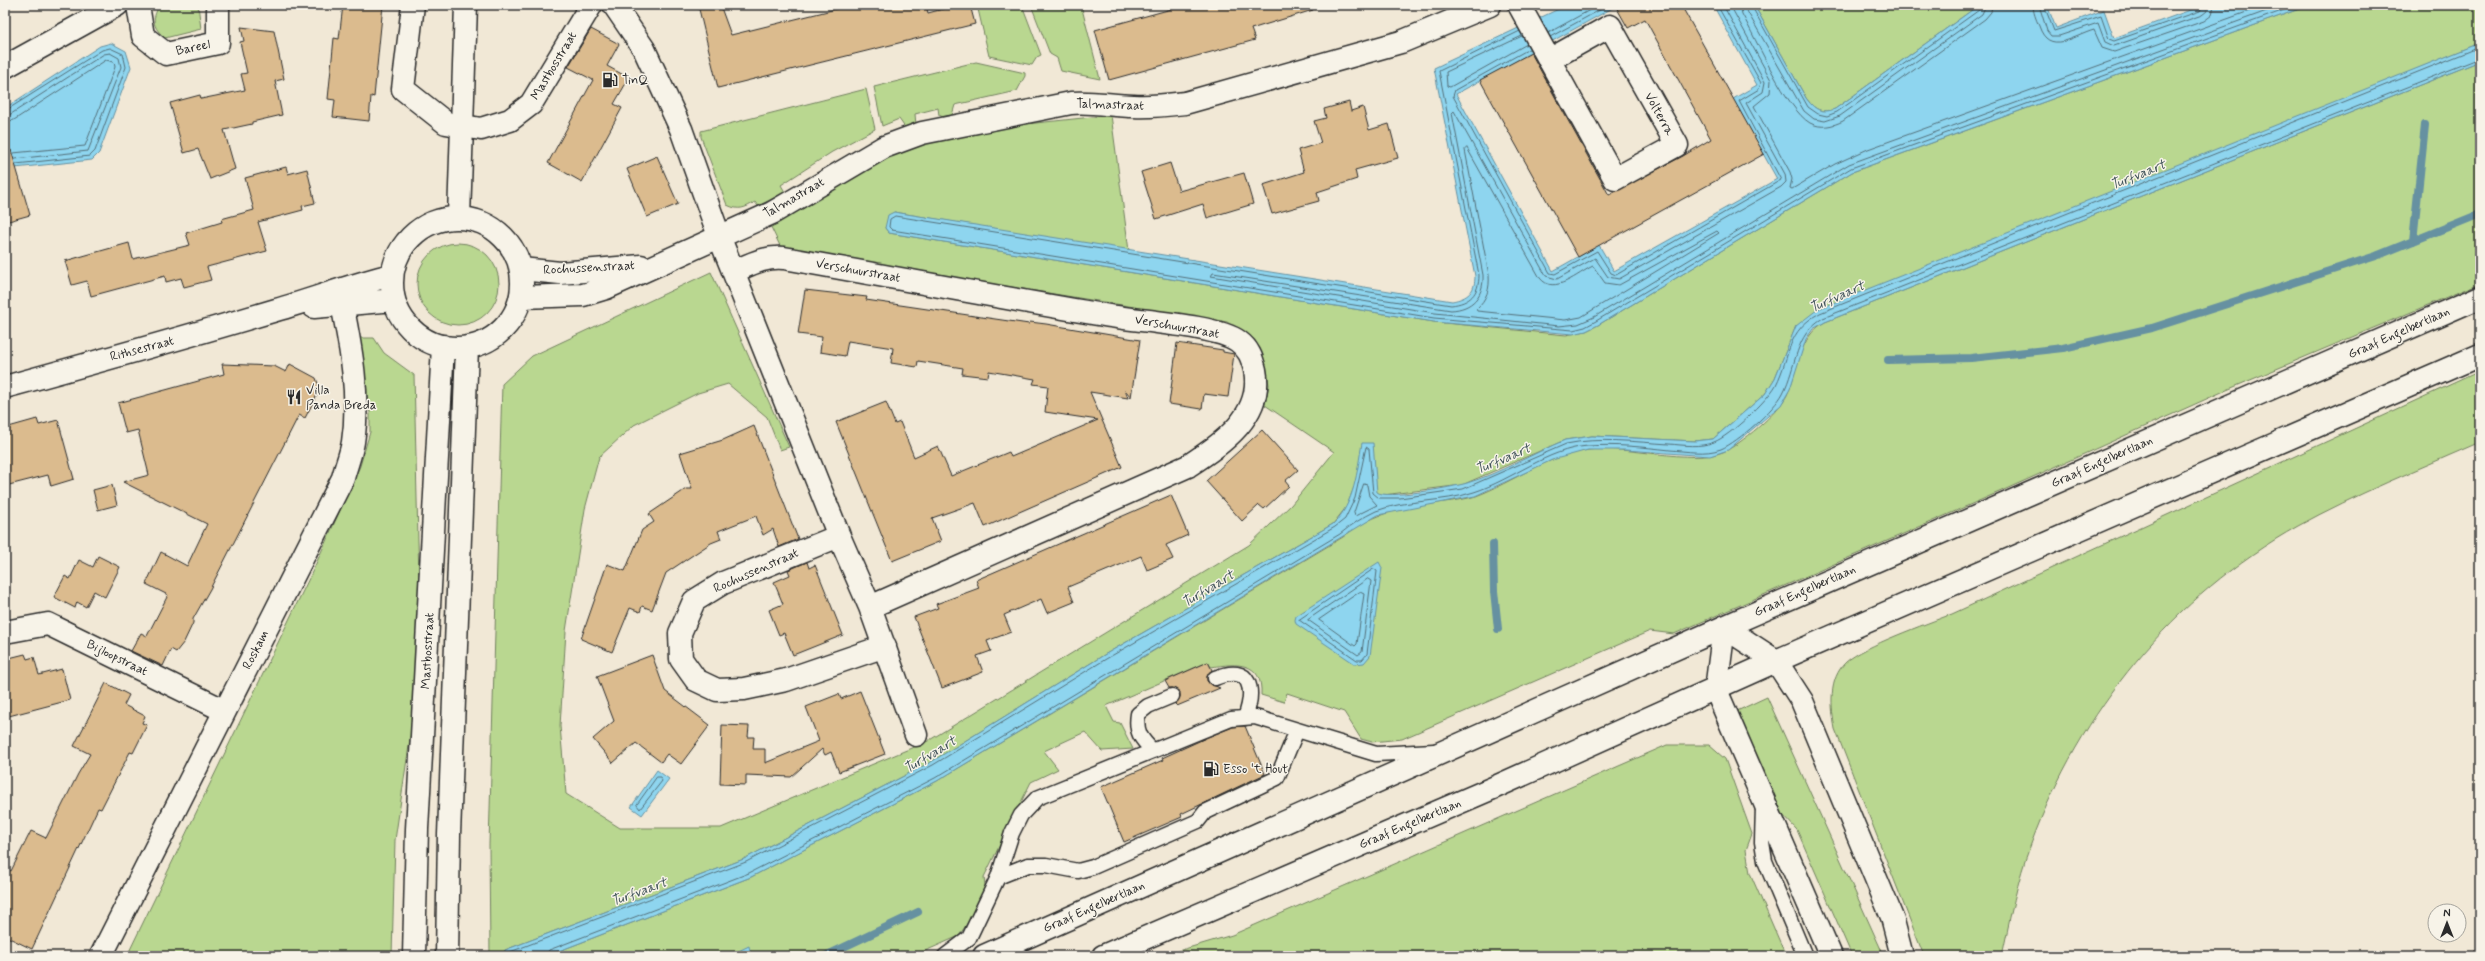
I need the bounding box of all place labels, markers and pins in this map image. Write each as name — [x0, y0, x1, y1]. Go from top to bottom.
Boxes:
fuel station icon: TinQ — [601, 71, 619, 89]
place label: TinQ — [622, 72, 649, 89]
place label: Villa Panda Breda — [306, 382, 377, 414]
restaurant icon: Villa Panda Breda — [285, 388, 303, 406]
fuel station icon: Esso 't Hout — [1202, 760, 1220, 778]
place label: Esso 't Hout — [1223, 761, 1288, 778]

